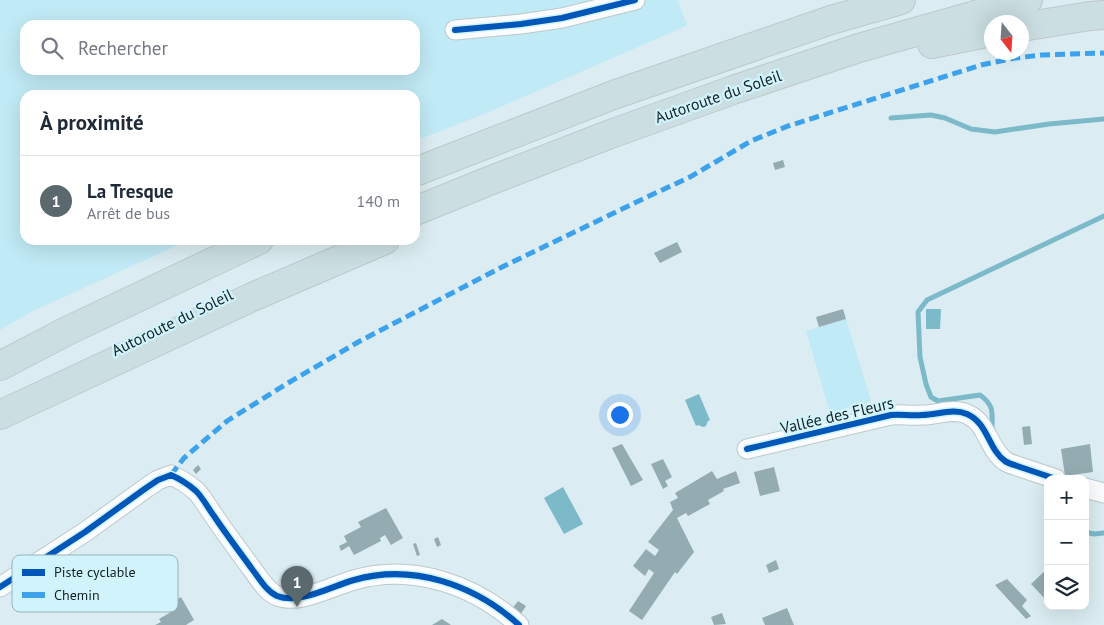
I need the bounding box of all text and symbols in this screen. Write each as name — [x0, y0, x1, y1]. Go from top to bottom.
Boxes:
north arrow — [984, 15, 1029, 60]
search box — [20, 20, 420, 75]
icon: search — [38, 34, 66, 62]
text: Rechercher — [78, 36, 168, 60]
street label: Autoroute du Soleil — [652, 65, 784, 127]
text: À proximité — [40, 109, 144, 136]
text: La Tresque — [87, 179, 174, 203]
text: 1 — [51, 191, 61, 211]
text: 140 m — [357, 191, 400, 211]
text: Arrêt de bus — [87, 203, 170, 223]
street label: Autoroute du Soleil — [108, 284, 236, 360]
street label: Vallée des Fleurs — [777, 392, 896, 438]
your location — [607, 402, 633, 428]
map controls — [1044, 475, 1089, 610]
button: + — [1044, 475, 1089, 520]
button: − — [1044, 520, 1089, 565]
legend — [12, 555, 178, 612]
text: Piste cyclable — [54, 563, 136, 581]
button: layers — [1044, 565, 1089, 610]
pin: 1 — [281, 566, 313, 607]
text: Chemin — [54, 586, 100, 604]

